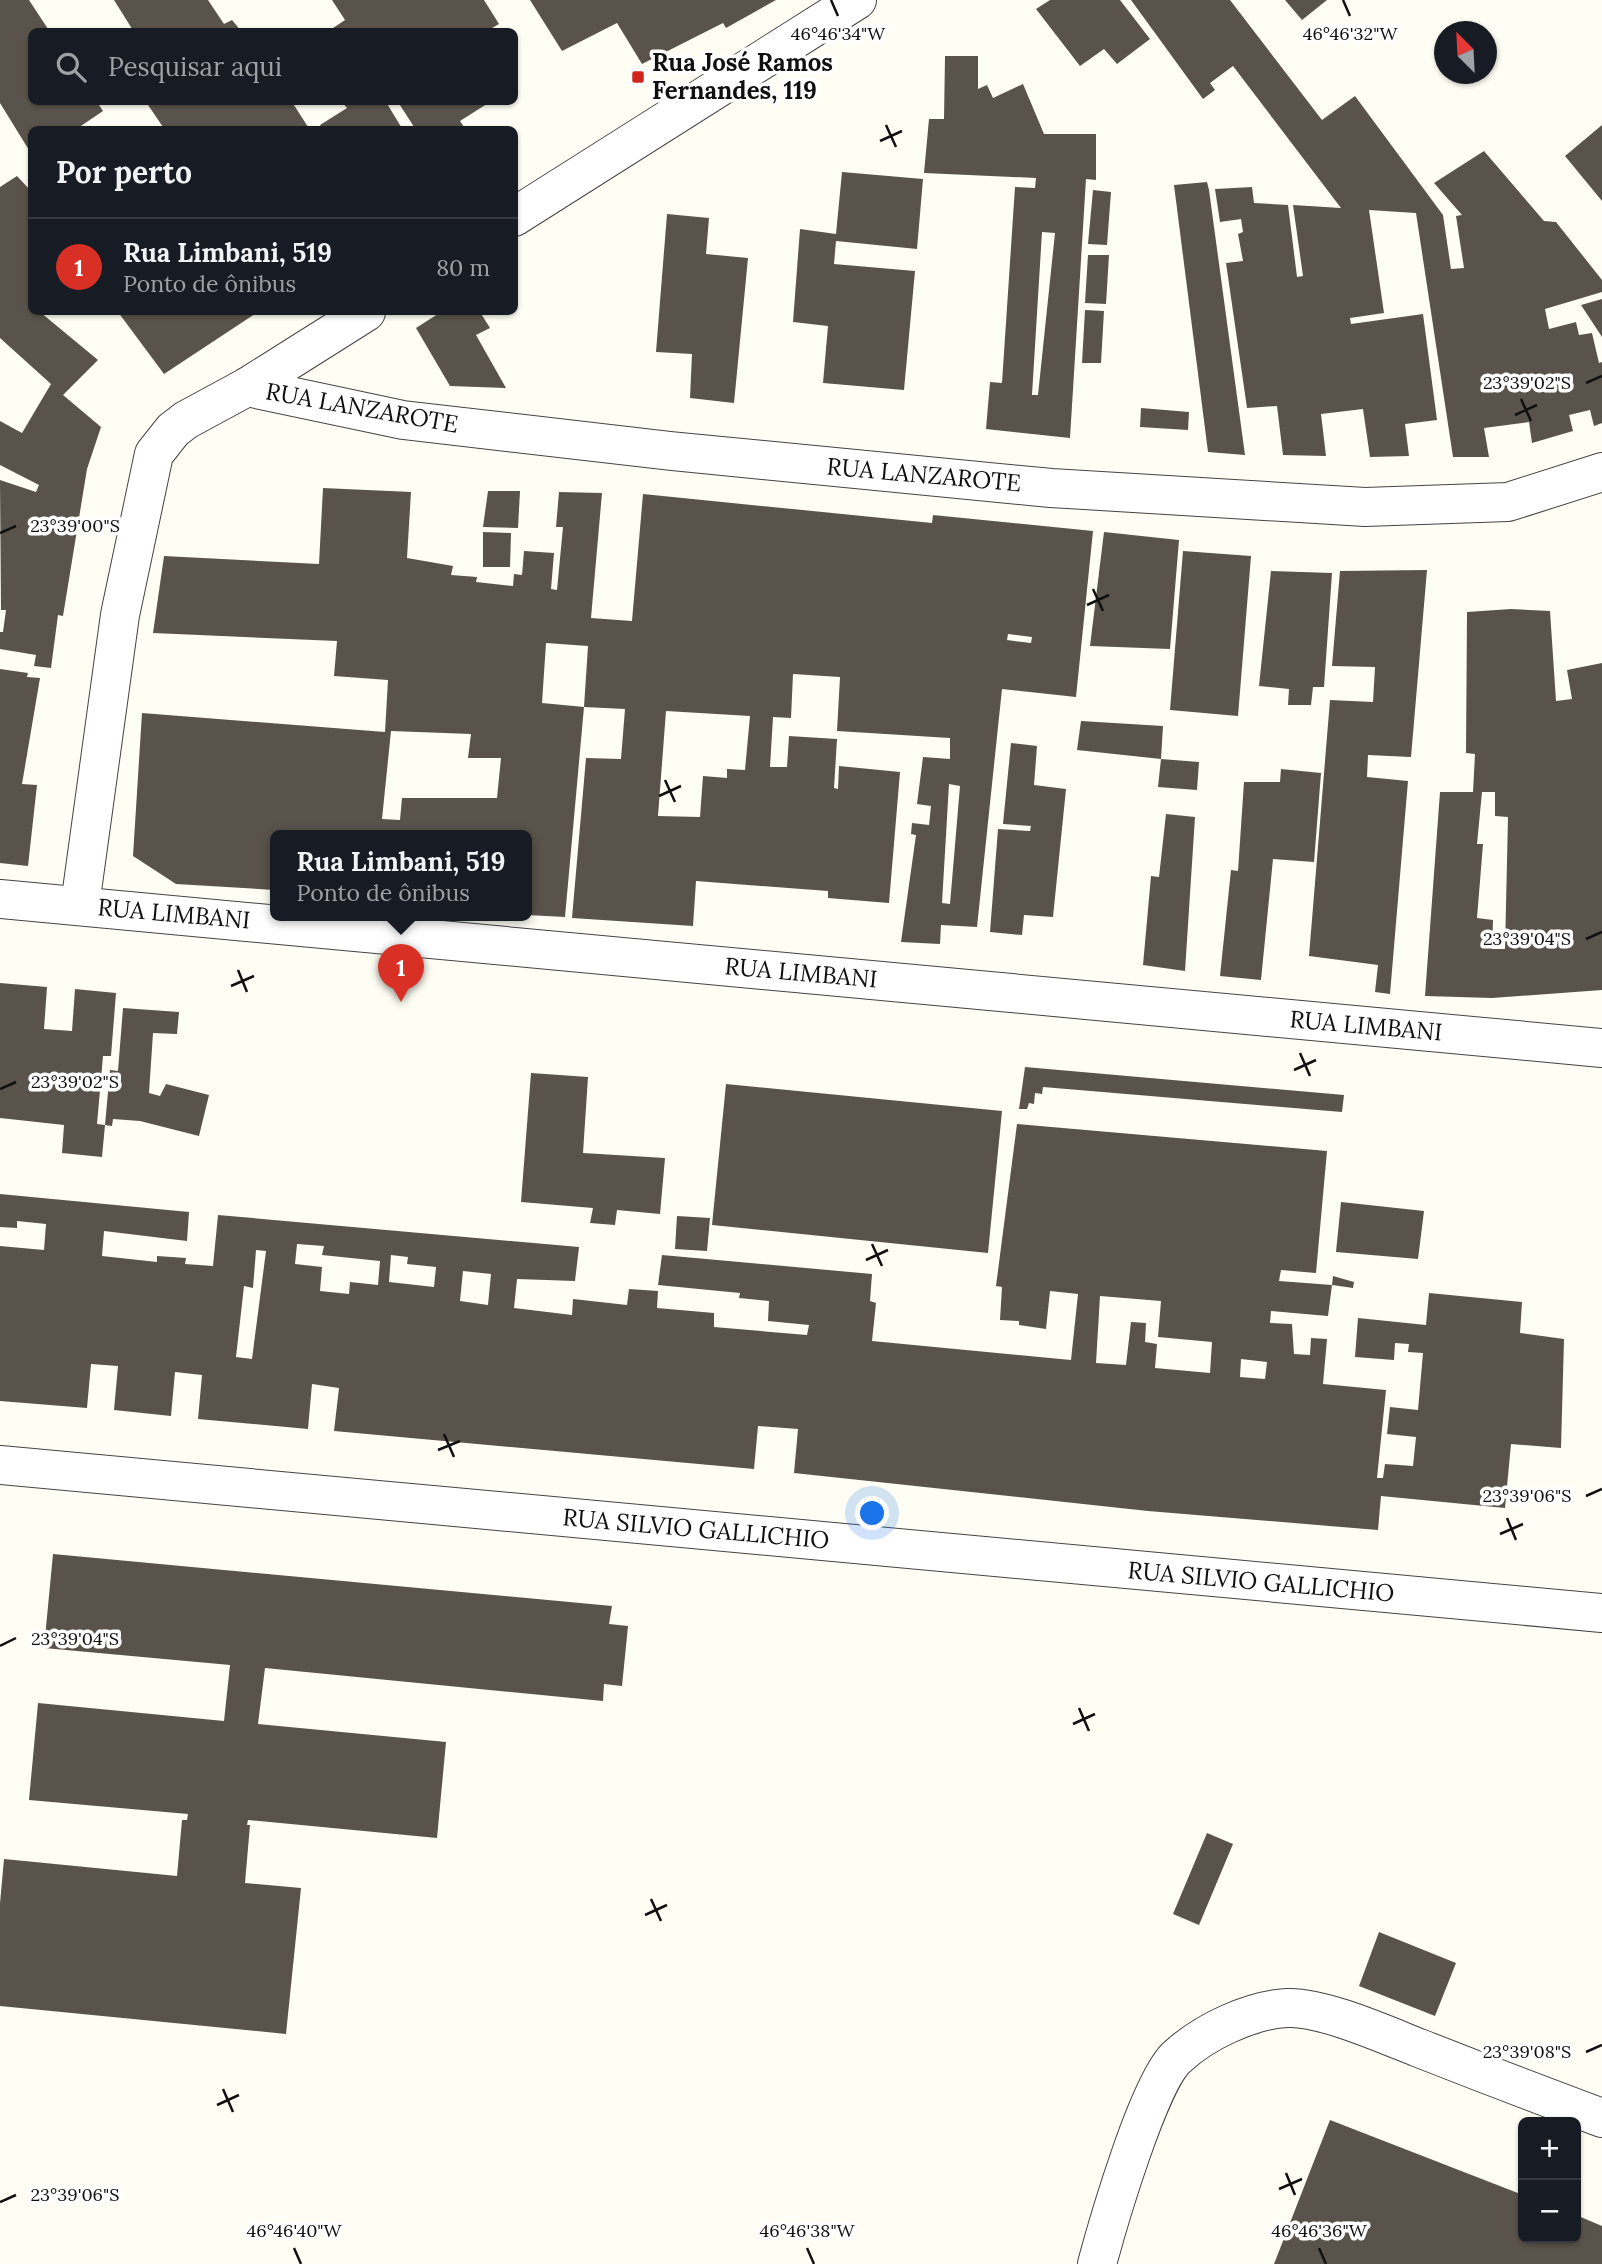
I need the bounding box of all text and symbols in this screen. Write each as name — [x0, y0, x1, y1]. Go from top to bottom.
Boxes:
north arrow — [1434, 21, 1497, 84]
text: 46°46'34"W — [791, 22, 886, 45]
text: 46°46'32"W — [1303, 22, 1398, 45]
search box — [28, 28, 518, 105]
place label: Rua José Ramos Fernandes, 119 — [652, 47, 833, 106]
icon: search — [52, 48, 90, 86]
text: Pesquisar aqui — [108, 50, 282, 83]
marker: Rua José Ramos Fernandes, 119 — [630, 69, 646, 85]
text: Por perto — [56, 153, 192, 191]
text: Rua Limbani, 519 — [123, 236, 332, 269]
text: 1 — [74, 253, 84, 282]
text: 80 m — [436, 253, 490, 282]
text: Ponto de ônibus — [123, 269, 296, 298]
text: 23°39'02"S — [1483, 371, 1571, 394]
street label: RUA LANZAROTE — [263, 375, 461, 440]
street label: RUA LANZAROTE — [826, 451, 1023, 498]
text: 23°39'00"S — [30, 514, 120, 537]
popup — [270, 830, 532, 921]
text: Rua Limbani, 519 — [297, 845, 505, 878]
text: Ponto de ônibus — [297, 878, 470, 907]
street label: RUA LIMBANI — [96, 891, 252, 936]
text: 23°39'04"S — [1483, 927, 1571, 950]
pin: 1 — [378, 944, 424, 1002]
street label: RUA LIMBANI — [723, 950, 879, 995]
street label: RUA LIMBANI — [1288, 1003, 1444, 1048]
text: 23°39'02"S — [31, 1070, 119, 1093]
text: 23°39'06"S — [1483, 1484, 1571, 1507]
your location — [855, 1496, 889, 1530]
street label: RUA SILVIO GALLICHIO — [561, 1501, 831, 1556]
street label: RUA SILVIO GALLICHIO — [1126, 1554, 1396, 1609]
text: 23°39'04"S — [31, 1627, 119, 1650]
text: 23°39'08"S — [1483, 2040, 1571, 2063]
map controls — [1518, 2117, 1581, 2243]
button: + — [1518, 2117, 1581, 2180]
button: − — [1518, 2180, 1581, 2243]
text: 23°39'06"S — [31, 2183, 119, 2206]
text: 46°46'40"W — [246, 2219, 343, 2242]
text: 46°46'38"W — [759, 2219, 856, 2242]
text: 46°46'36"W — [1271, 2219, 1368, 2242]

